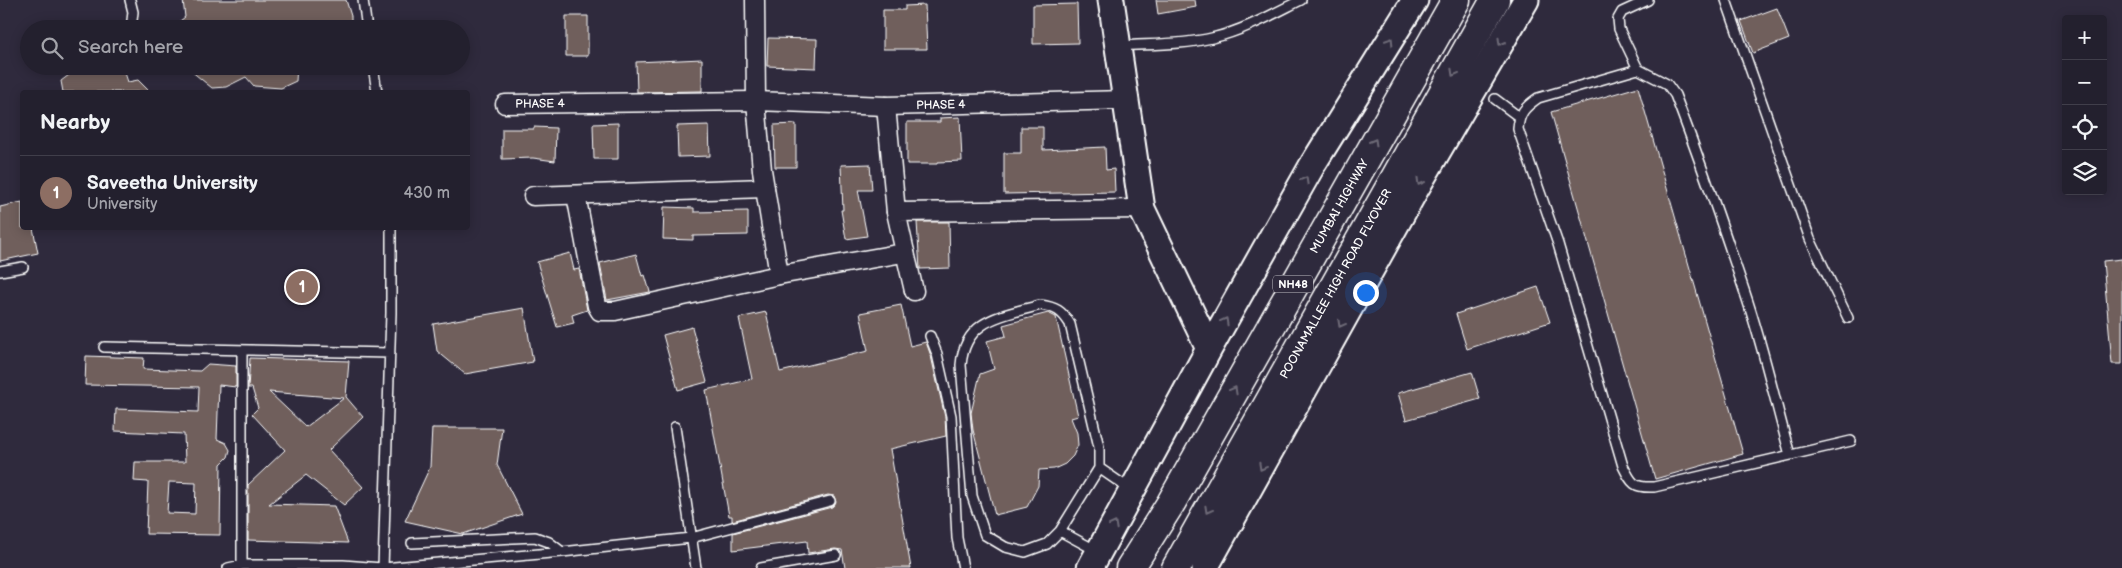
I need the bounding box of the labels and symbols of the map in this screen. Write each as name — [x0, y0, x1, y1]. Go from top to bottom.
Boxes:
one-way arrow — [1498, 37, 1508, 46]
one-way arrow — [1383, 38, 1393, 47]
one-way arrow — [1450, 68, 1460, 77]
street label: PHASE 4 — [515, 96, 565, 111]
street label: PHASE 4 — [916, 96, 966, 113]
one-way arrow — [1368, 138, 1378, 147]
street label: MUMBAI HIGHWAY — [1307, 156, 1372, 256]
one-way arrow — [1298, 176, 1308, 185]
one-way arrow — [1416, 177, 1426, 186]
street label: POONAMALLEE HIGH ROAD FLYOVER — [1276, 186, 1395, 381]
pin: 1 — [286, 268, 318, 306]
road number: NH48 — [1273, 276, 1313, 292]
your location — [1353, 280, 1379, 306]
one-way arrow — [1219, 317, 1229, 326]
one-way arrow — [1337, 319, 1347, 328]
one-way arrow — [1228, 386, 1238, 395]
one-way arrow — [1258, 461, 1268, 470]
one-way arrow — [1204, 505, 1214, 514]
one-way arrow — [1108, 522, 1118, 531]

